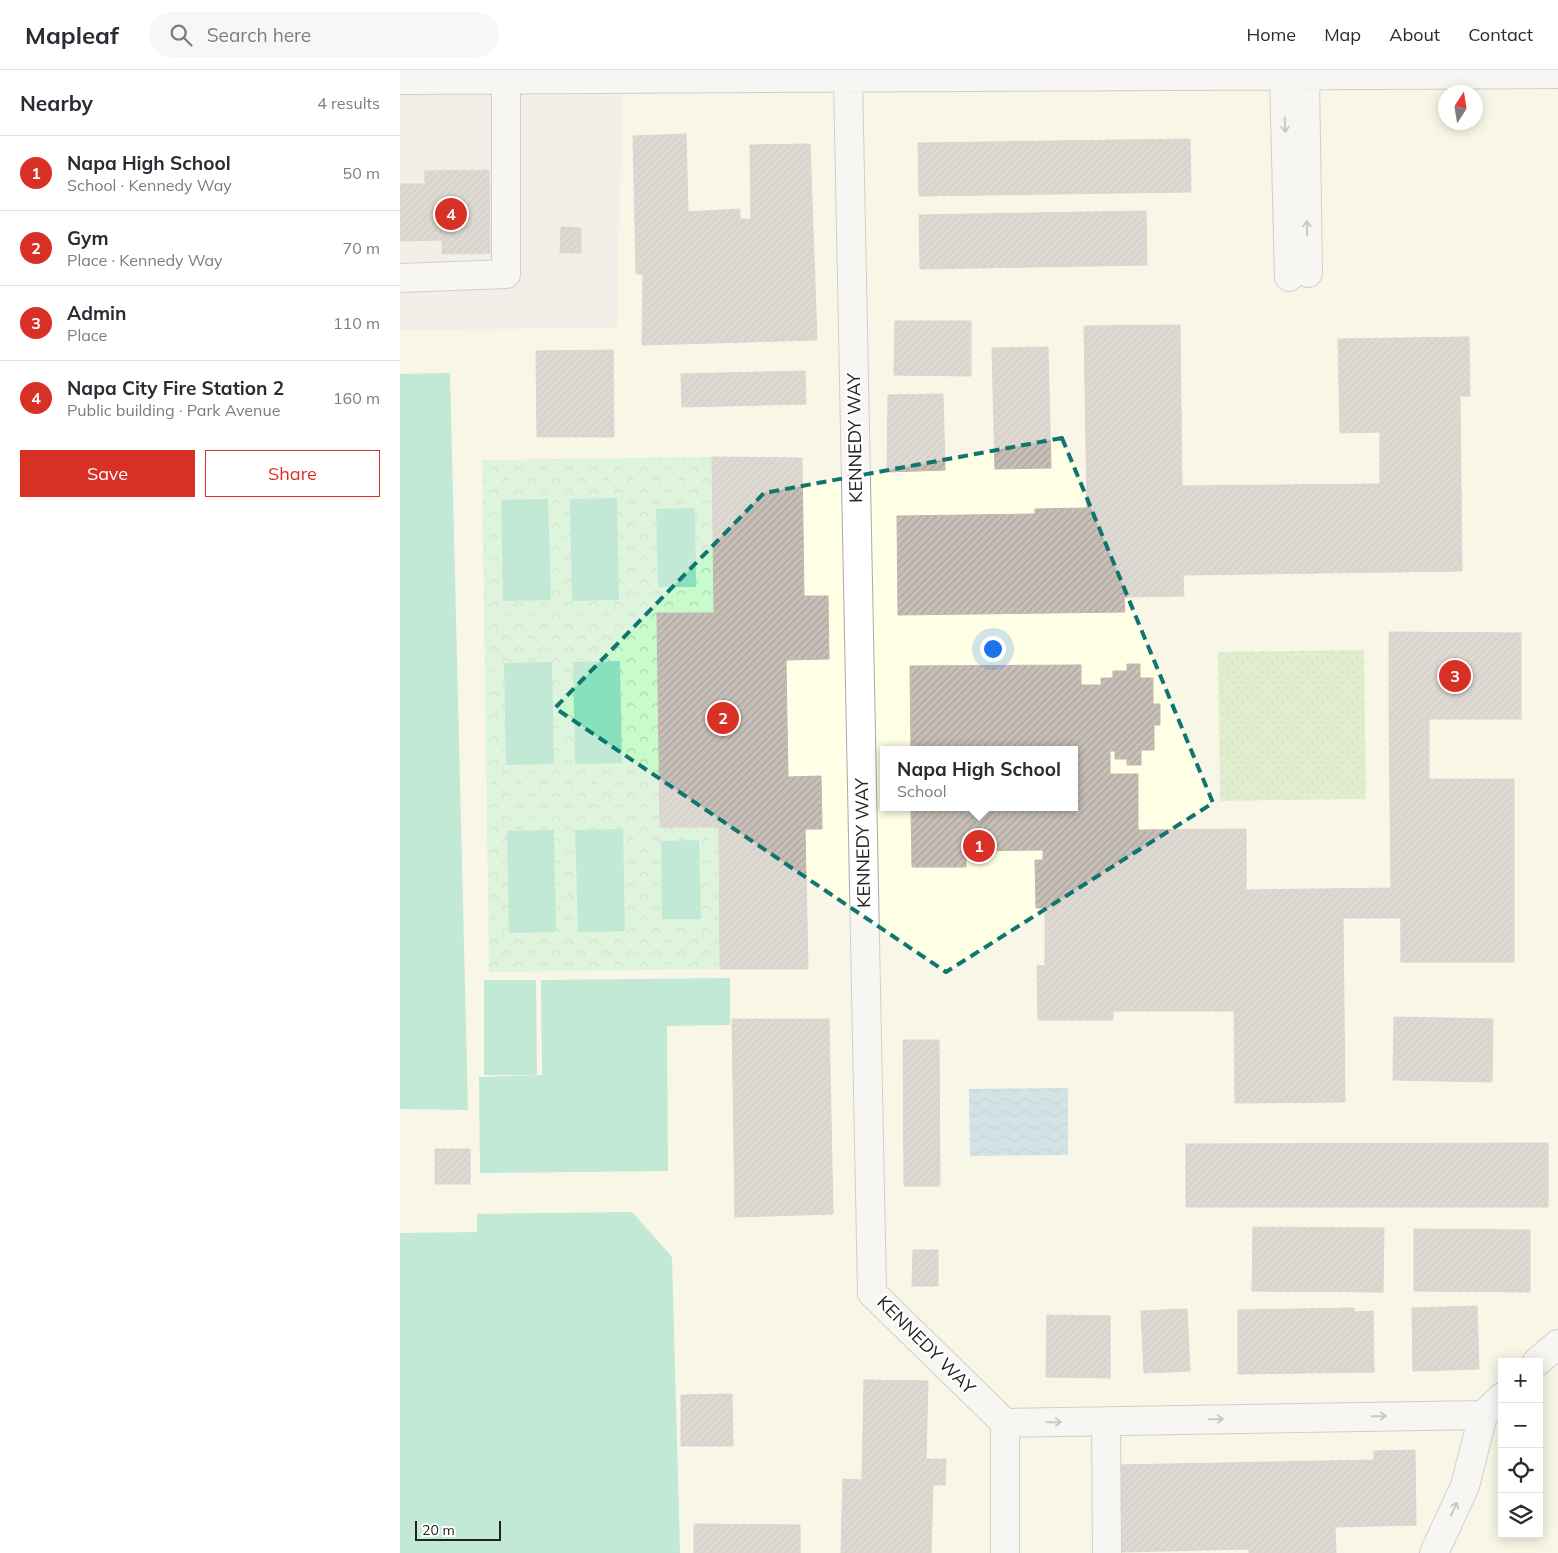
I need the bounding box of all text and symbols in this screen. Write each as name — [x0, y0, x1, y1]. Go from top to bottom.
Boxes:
search box — [149, 12, 499, 57]
text: Mapleaf — [25, 20, 119, 50]
icon: search — [167, 21, 195, 49]
text: Search here — [207, 23, 311, 47]
text: Home — [1246, 23, 1296, 46]
text: Map — [1324, 23, 1361, 46]
text: About — [1389, 23, 1440, 46]
text: Contact — [1468, 23, 1533, 46]
north arrow — [1438, 85, 1483, 130]
text: Nearby — [20, 90, 93, 116]
text: 4 results — [317, 93, 380, 113]
one-way arrow — [1280, 116, 1290, 132]
text: Napa High School — [67, 151, 231, 175]
text: 1 — [31, 163, 41, 183]
text: 50 m — [343, 163, 380, 183]
text: School · Kennedy Way — [67, 175, 232, 195]
pin: 4 — [435, 195, 467, 233]
one-way arrow — [1302, 221, 1312, 237]
text: Gym — [67, 226, 108, 250]
text: 2 — [31, 238, 41, 258]
text: 70 m — [343, 238, 380, 258]
text: Place · Kennedy Way — [67, 250, 223, 270]
text: Admin — [67, 301, 126, 325]
text: 3 — [31, 313, 41, 333]
text: 110 m — [333, 313, 380, 333]
text: Place — [67, 325, 107, 345]
street label: KENNEDY WAY — [842, 372, 867, 503]
text: Napa City Fire Station 2 — [67, 376, 284, 400]
text: 4 — [31, 388, 41, 408]
text: 160 m — [333, 388, 380, 408]
text: Public building · Park Avenue — [67, 400, 280, 420]
button: Save — [20, 450, 195, 497]
button: Share — [205, 450, 380, 497]
your location — [980, 636, 1006, 662]
pin: 3 — [1439, 657, 1471, 695]
pin: 2 — [707, 699, 739, 737]
popup — [880, 746, 1078, 811]
text: Napa High School — [897, 757, 1061, 781]
street label: KENNEDY WAY — [850, 777, 875, 908]
text: School — [897, 781, 946, 801]
pin: 1 — [963, 827, 995, 865]
street label: KENNEDY WAY — [872, 1291, 981, 1399]
map controls — [1498, 1358, 1543, 1538]
button: + — [1498, 1358, 1543, 1403]
button: − — [1498, 1403, 1543, 1448]
one-way arrow — [1370, 1412, 1386, 1421]
one-way arrow — [1208, 1414, 1224, 1424]
one-way arrow — [1045, 1417, 1061, 1427]
button: locate — [1498, 1448, 1543, 1493]
button: layers — [1498, 1493, 1543, 1538]
one-way arrow — [1450, 1502, 1460, 1517]
scale bar — [415, 1518, 501, 1541]
text: 20 m — [422, 1521, 455, 1539]

